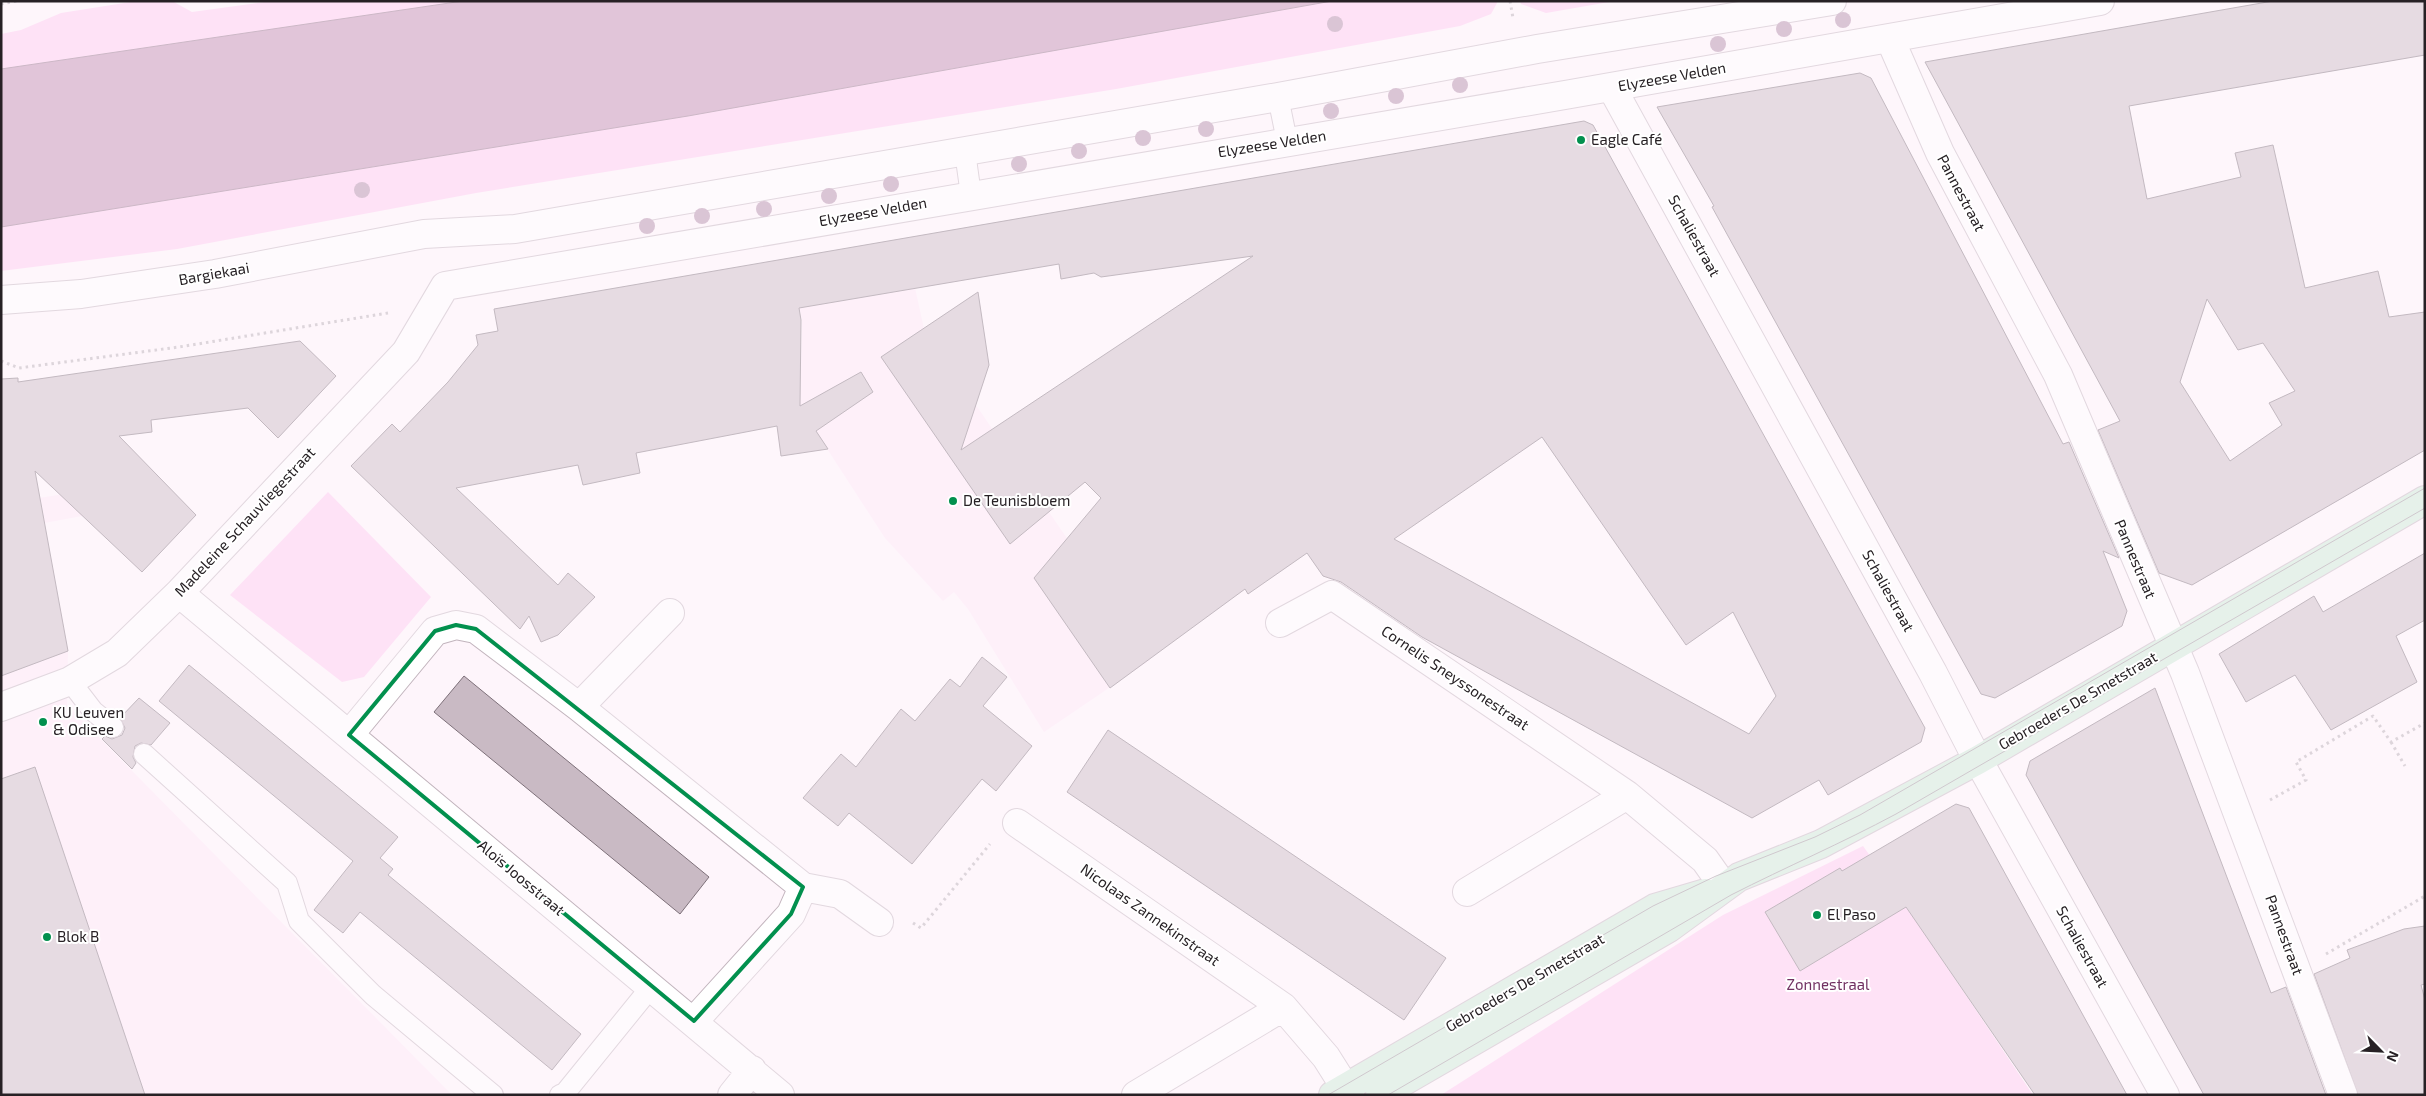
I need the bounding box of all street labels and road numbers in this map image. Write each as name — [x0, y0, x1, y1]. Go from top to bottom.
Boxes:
street label: Elyzeese Velden — [1616, 58, 1727, 94]
street label: Elyzeese Velden — [1216, 126, 1327, 160]
street label: Pannestraat — [1934, 151, 1990, 234]
street label: Schaliestraat — [1665, 192, 1725, 280]
street label: Elyzeese Velden — [817, 193, 928, 229]
street label: Bargiekaai — [177, 258, 251, 288]
street label: Madeleine Schauvliegestraat — [170, 443, 318, 600]
street label: Pannestraat — [2111, 516, 2161, 601]
street label: Schaliestraat — [1859, 547, 1919, 635]
street label: Cornelis Sneyssonestraat — [1378, 621, 1533, 733]
street label: Gebroeders De Smetstraat — [1995, 647, 2160, 753]
street label: Aloïs Joosstraat — [474, 836, 569, 919]
street label: Nicolaas Zannekinstraat — [1078, 859, 1224, 969]
street label: Pannestraat — [2262, 892, 2308, 977]
street label: Schaliestraat — [2053, 903, 2113, 991]
street label: Gebroeders De Smetstraat — [1442, 929, 1607, 1035]

